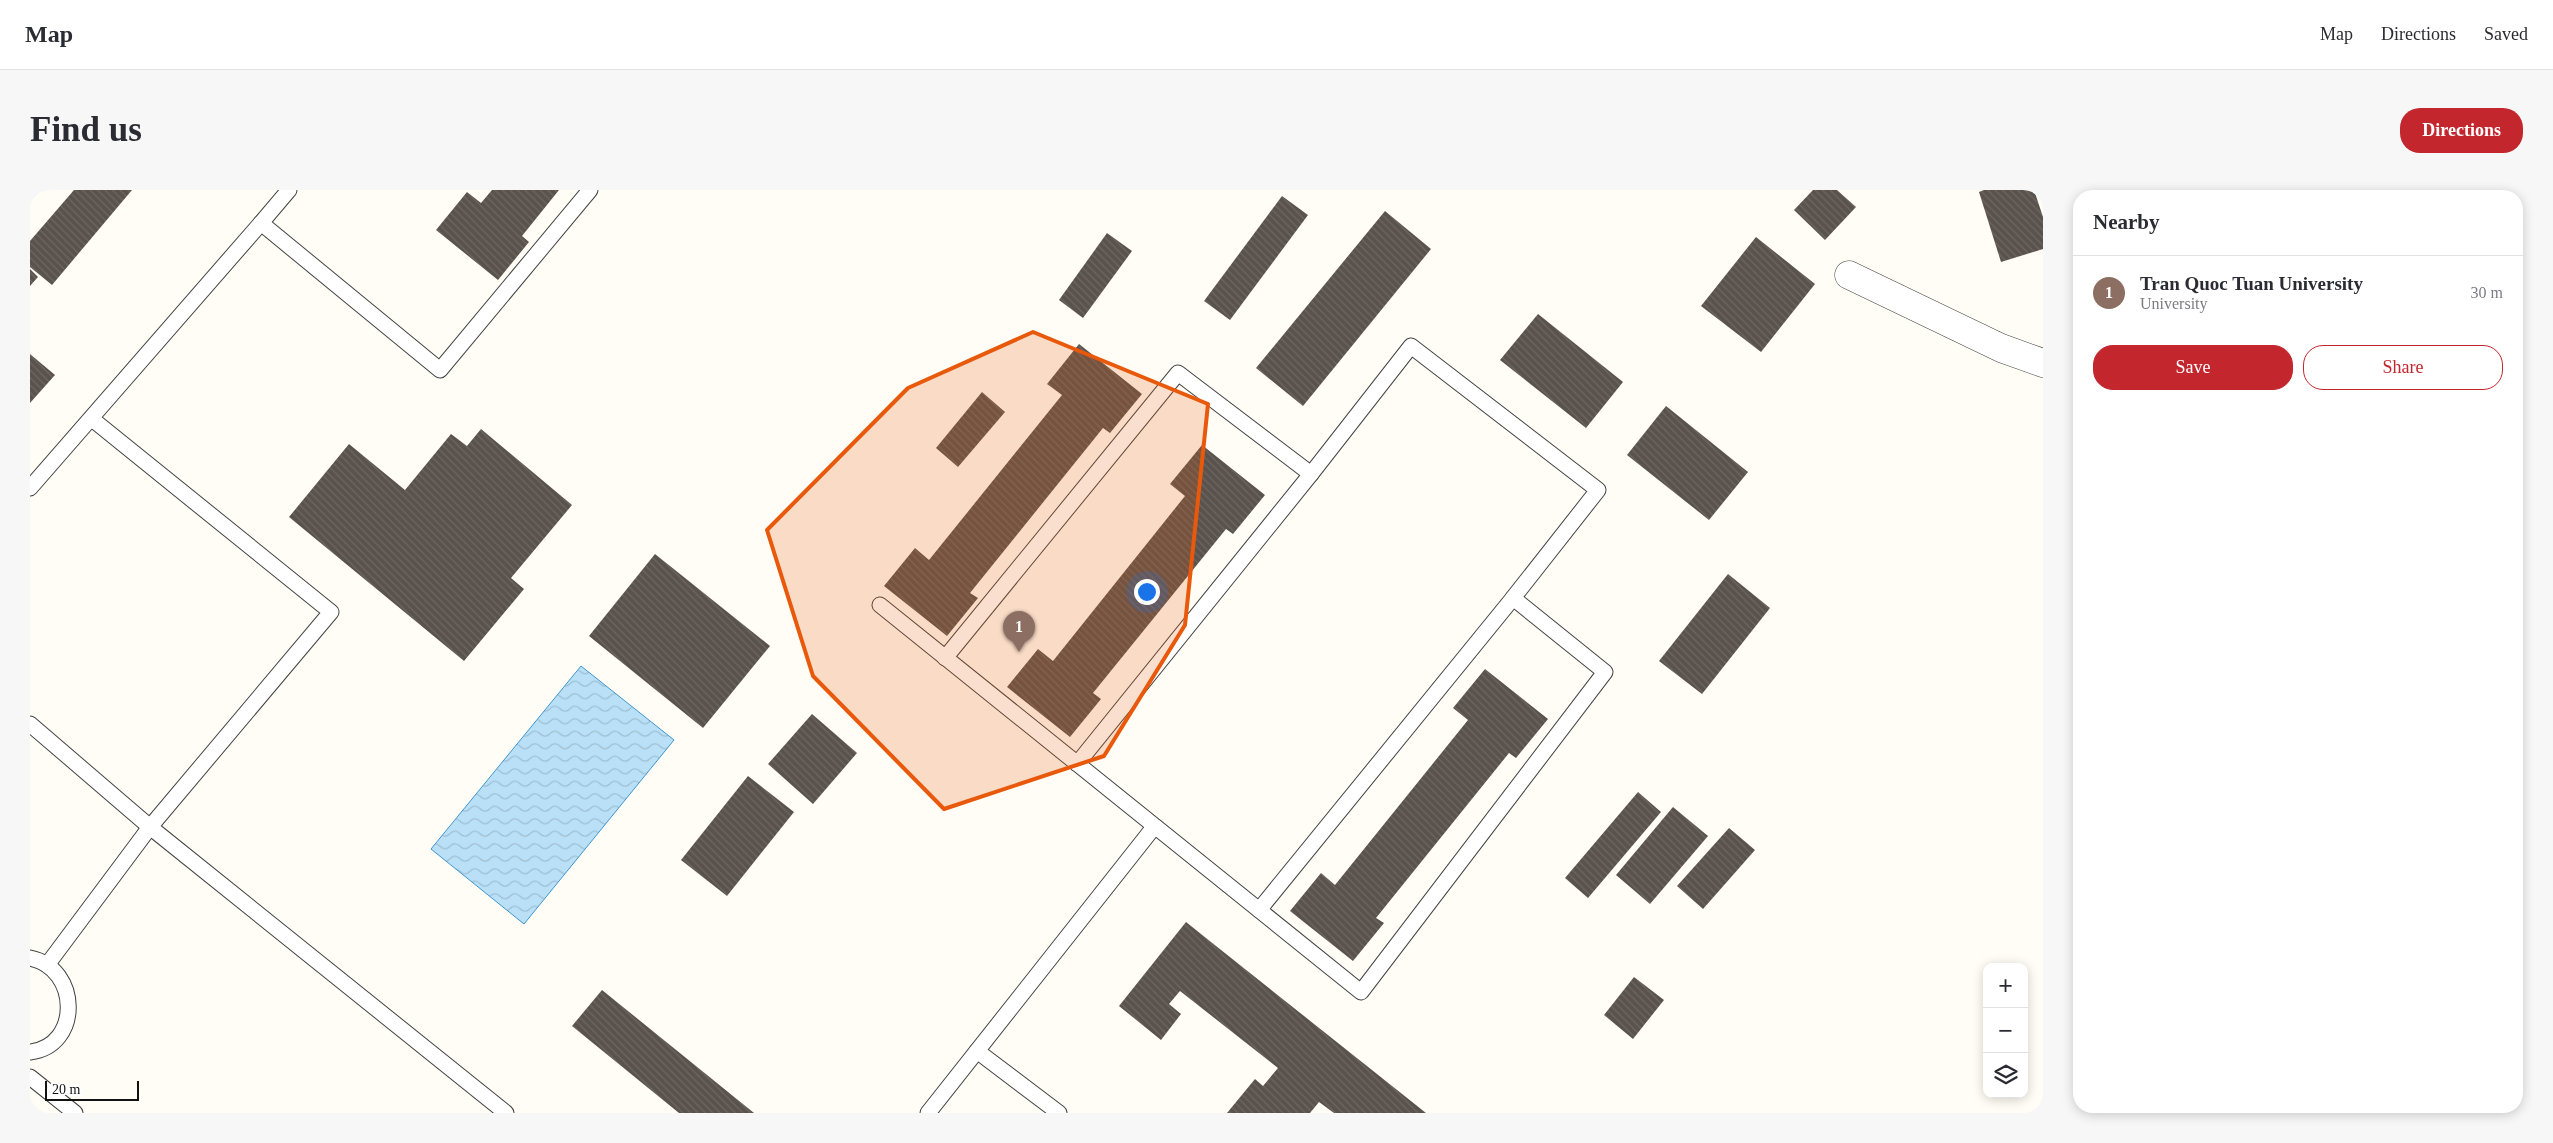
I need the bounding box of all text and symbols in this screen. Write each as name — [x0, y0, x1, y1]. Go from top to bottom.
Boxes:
text: Map — [25, 21, 73, 47]
text: Map — [2320, 24, 2353, 44]
text: Directions — [2381, 24, 2456, 44]
text: Saved — [2484, 24, 2528, 44]
button: Directions — [2400, 108, 2523, 153]
text: Find us — [30, 110, 142, 149]
text: Nearby — [2093, 210, 2160, 234]
text: Tran Quoc Tuan University — [2140, 273, 2363, 294]
text: 1 — [2105, 284, 2113, 301]
text: 30 m — [2471, 284, 2503, 301]
text: University — [2140, 295, 2208, 312]
button: Save — [2093, 345, 2293, 390]
button: Share — [2303, 345, 2503, 390]
your location — [1134, 579, 1160, 605]
pin: 1 — [1003, 611, 1035, 652]
map controls — [1983, 963, 2028, 1098]
button: + — [1983, 963, 2028, 1008]
button: − — [1983, 1008, 2028, 1053]
button: layers — [1983, 1053, 2028, 1098]
scale bar — [45, 1078, 139, 1101]
text: 20 m — [52, 1082, 80, 1097]

